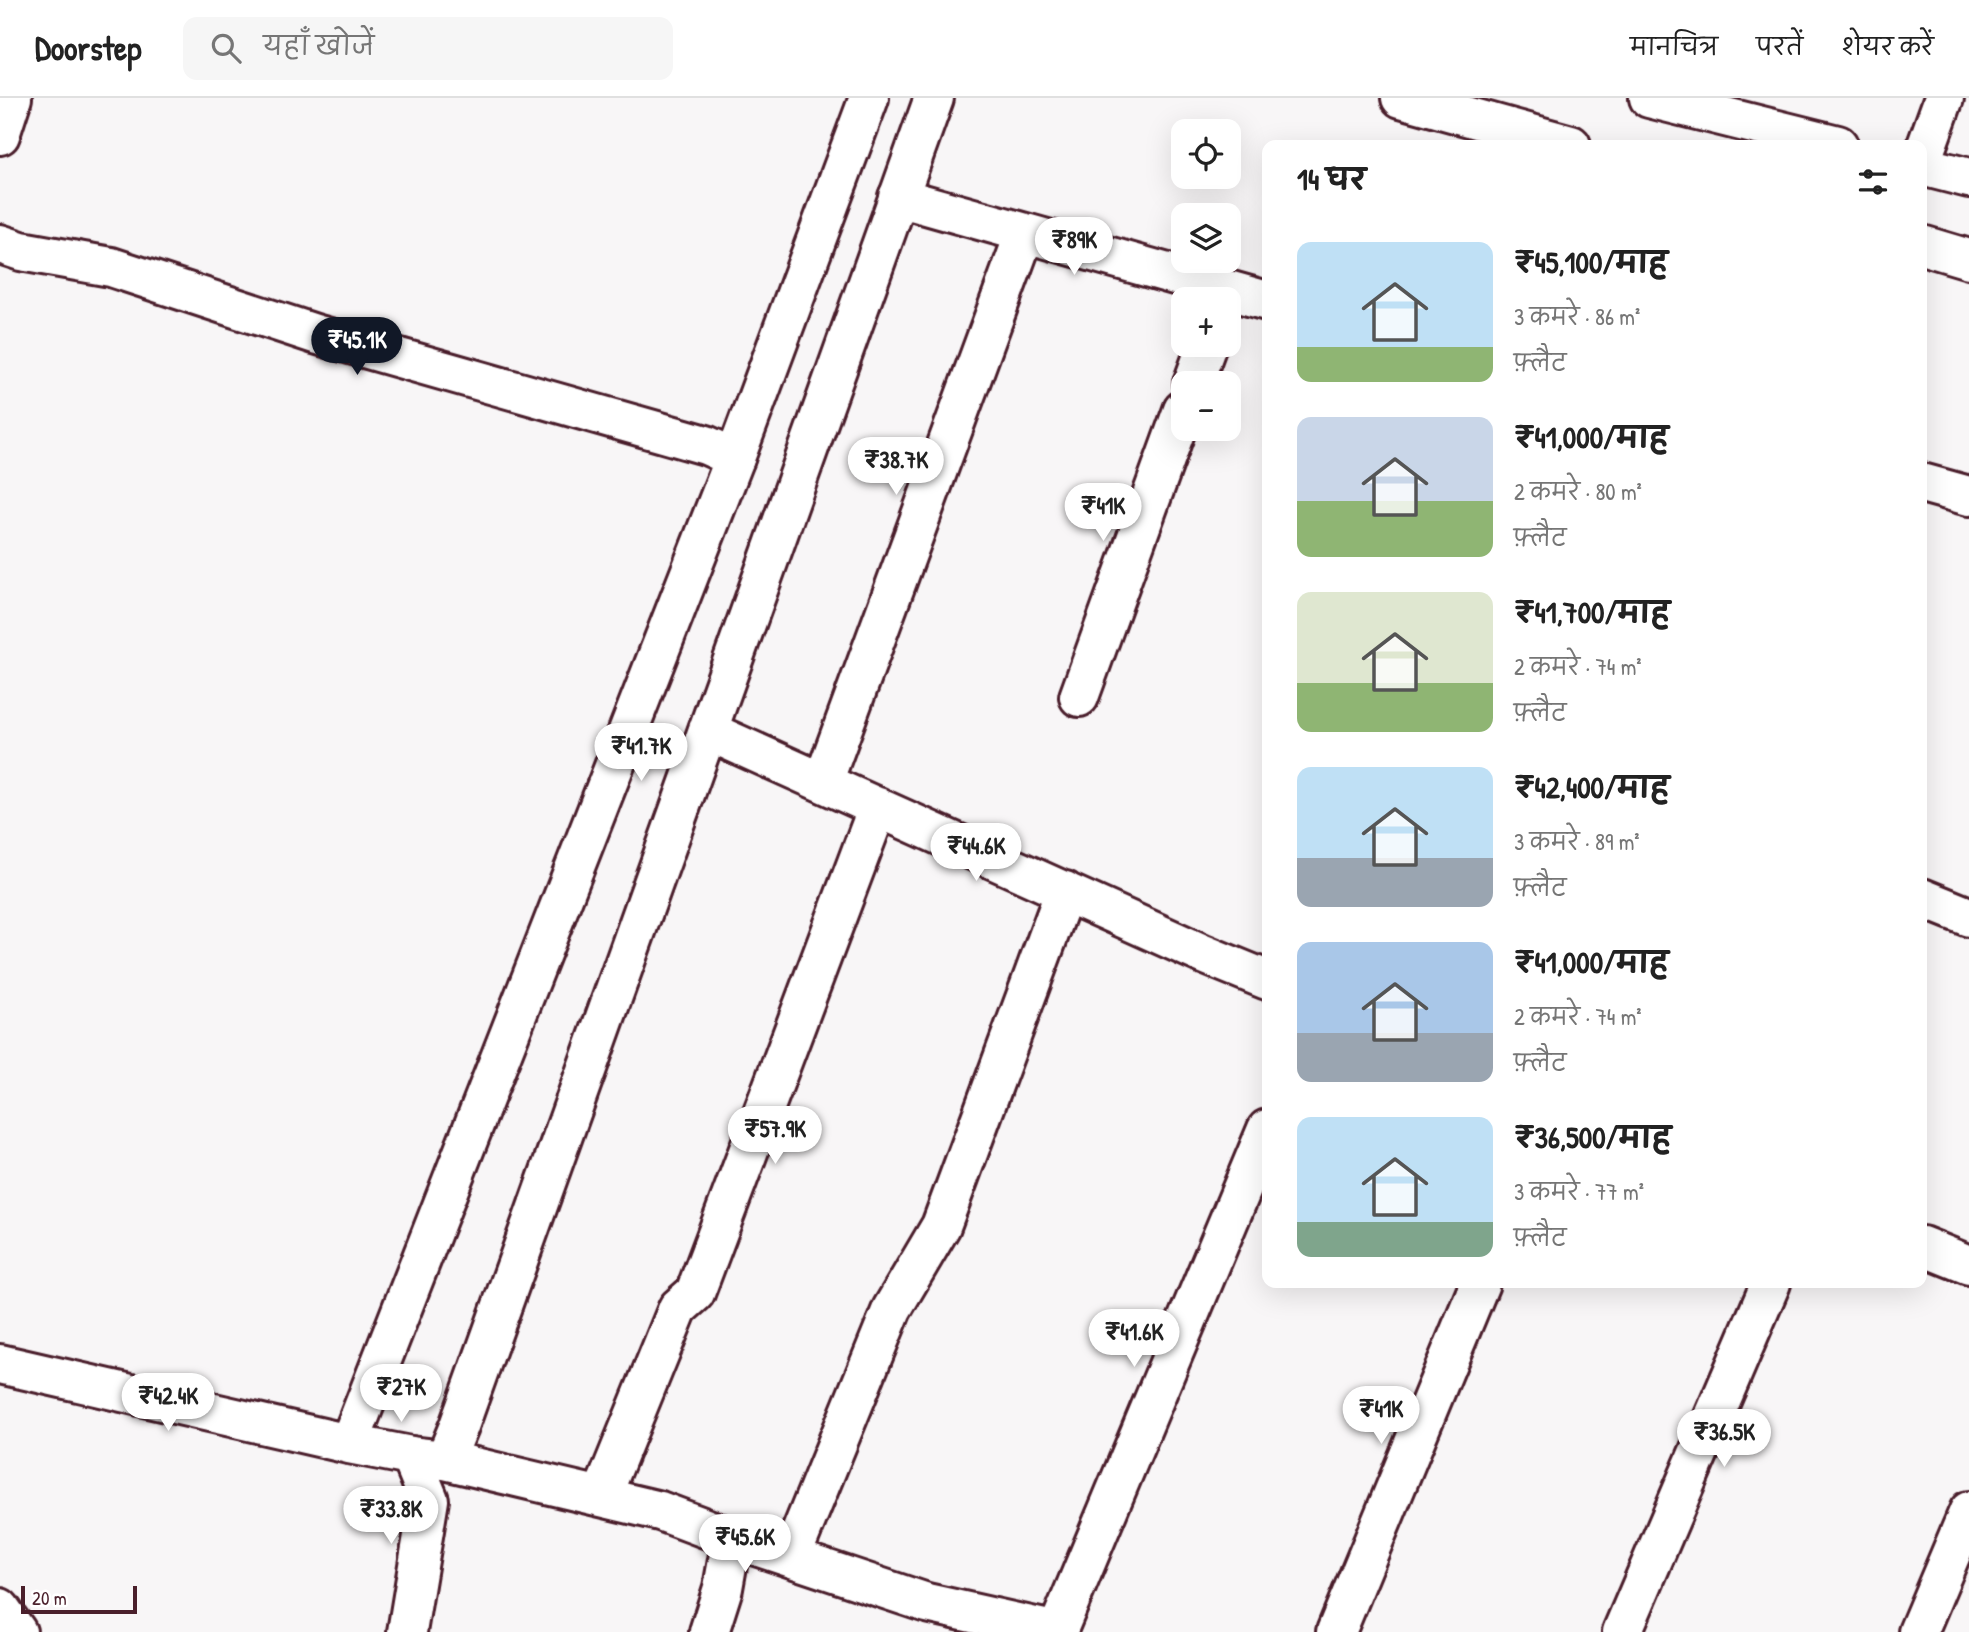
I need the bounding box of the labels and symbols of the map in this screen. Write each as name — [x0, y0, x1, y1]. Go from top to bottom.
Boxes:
pin: ₹89K — [1033, 218, 1115, 277]
pin: ₹45.1K — [300, 317, 414, 377]
pin: ₹38.7K — [839, 438, 953, 497]
pin: ₹41K — [1062, 484, 1144, 543]
pin: ₹41.7K — [584, 724, 698, 783]
pin: ₹44.6K — [919, 824, 1033, 883]
pin: ₹57.9K — [718, 1107, 832, 1166]
pin: ₹41.6K — [1077, 1310, 1191, 1369]
pin: ₹27K — [360, 1364, 442, 1424]
pin: ₹42.4K — [111, 1374, 225, 1433]
pin: ₹41K — [1340, 1386, 1422, 1446]
pin: ₹36.5K — [1667, 1410, 1781, 1469]
pin: ₹33.8K — [334, 1486, 448, 1546]
pin: ₹45.6K — [688, 1514, 802, 1574]
scale bar — [21, 1583, 136, 1615]

